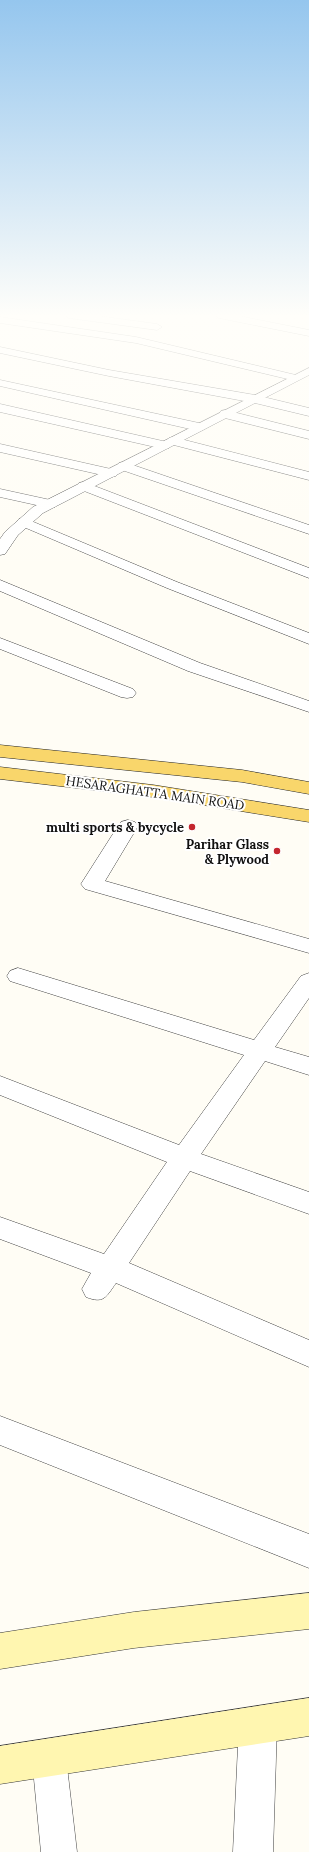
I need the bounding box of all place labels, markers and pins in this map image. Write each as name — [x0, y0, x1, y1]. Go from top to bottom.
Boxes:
place label: multi sports & bycycle — [46, 819, 184, 836]
marker: multi sports & bycycle — [187, 822, 197, 832]
place label: Parihar Glass & Plywood — [186, 836, 269, 868]
marker: Parihar Glass & Plywood — [272, 846, 282, 856]

